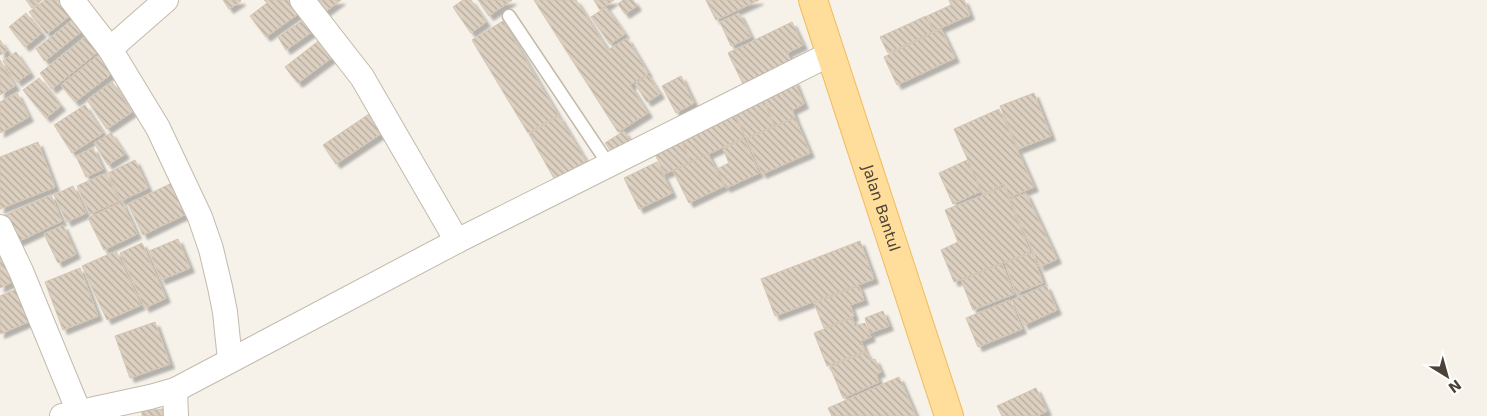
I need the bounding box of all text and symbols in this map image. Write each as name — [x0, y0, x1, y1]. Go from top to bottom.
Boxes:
street label: Jalan Bantul — [858, 162, 904, 254]
north arrow — [1422, 351, 1472, 401]
text: N — [1445, 376, 1464, 396]

